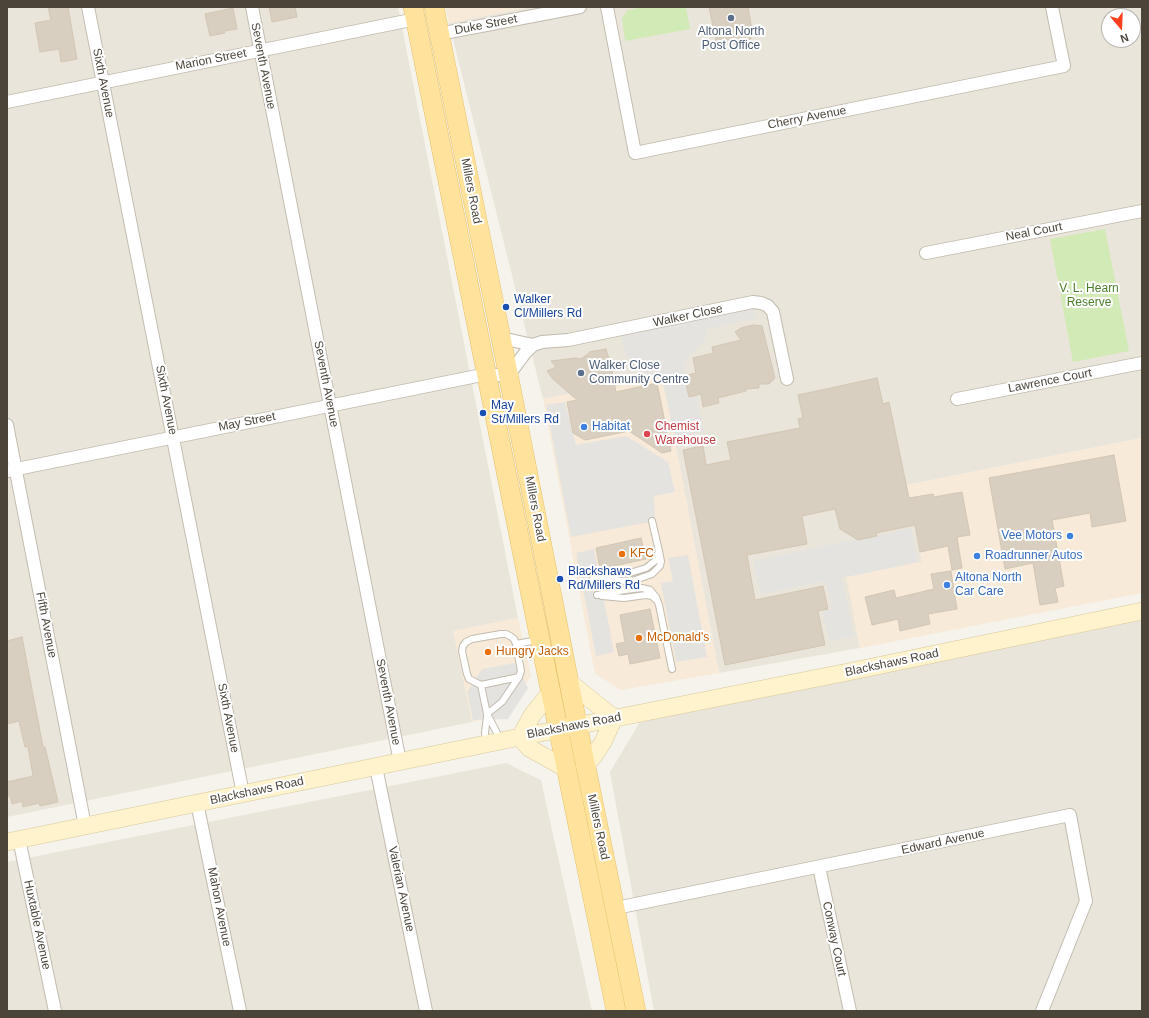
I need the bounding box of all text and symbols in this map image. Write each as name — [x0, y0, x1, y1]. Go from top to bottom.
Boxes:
north arrow — [1101, 8, 1141, 48]
street label: Duke Street — [454, 12, 518, 38]
marker: Altona North Post Office — [726, 13, 736, 23]
street label: Seventh Avenue — [248, 22, 278, 110]
place label: Altona North Post Office — [698, 25, 764, 53]
text: N — [1119, 31, 1130, 45]
street label: Marion Street — [174, 46, 248, 74]
street label: Sixth Avenue — [89, 47, 117, 119]
street label: Cherry Avenue — [766, 103, 848, 133]
street label: Millers Road — [458, 157, 484, 225]
street label: Neal Court — [1004, 219, 1064, 245]
park label: V. L. Hearn Reserve — [1059, 282, 1119, 310]
place label: Walker Cl/Millers Rd — [514, 293, 582, 321]
marker: Walker Cl/Millers Rd — [501, 302, 511, 312]
street label: Walker Close — [652, 302, 724, 330]
street label: Seventh Avenue — [311, 340, 341, 428]
place label: Walker Close Community Centre — [589, 359, 689, 387]
street label: Sixth Avenue — [152, 364, 180, 436]
street label: Lawrence Court — [1007, 366, 1093, 396]
marker: Walker Close Community Centre — [576, 368, 586, 378]
place label: May St/Millers Rd — [491, 399, 559, 427]
marker: May St/Millers Rd — [478, 408, 488, 418]
street label: May Street — [217, 409, 277, 435]
place label: Habitat — [592, 420, 630, 434]
place label: Chemist Warehouse — [655, 420, 716, 448]
marker: Habitat — [579, 422, 589, 432]
marker: Chemist Warehouse — [642, 429, 652, 439]
street label: Millers Road — [522, 475, 548, 543]
place label: Vee Motors — [1001, 529, 1062, 543]
marker: Vee Motors — [1065, 531, 1075, 541]
place label: KFC — [630, 547, 654, 561]
marker: KFC — [617, 549, 627, 559]
place label: Roadrunner Autos — [985, 549, 1082, 563]
marker: Roadrunner Autos — [972, 551, 982, 561]
place label: Blackshaws Rd/Millers Rd — [568, 565, 640, 593]
place label: Altona North Car Care — [955, 571, 1022, 599]
marker: Blackshaws Rd/Millers Rd — [555, 574, 565, 584]
marker: Altona North Car Care — [942, 580, 952, 590]
street label: Fifth Avenue — [33, 591, 59, 659]
place label: McDonald's — [647, 631, 709, 645]
marker: McDonald's — [634, 633, 644, 643]
place label: Hungry Jacks — [496, 645, 569, 659]
street label: Blackshaws Road — [844, 646, 940, 680]
marker: Hungry Jacks — [483, 647, 493, 657]
street label: Seventh Avenue — [373, 658, 403, 746]
street label: Sixth Avenue — [214, 682, 242, 754]
street label: Blackshaws Road — [526, 710, 622, 742]
street label: Blackshaws Road — [209, 774, 305, 808]
street label: Millers Road — [584, 793, 612, 861]
street label: Edward Avenue — [900, 826, 986, 858]
street label: Valerian Avenue — [385, 845, 417, 933]
street label: Mahon Avenue — [204, 866, 234, 948]
street label: Huxtable Avenue — [20, 879, 54, 971]
street label: Conway Court — [819, 900, 849, 978]

